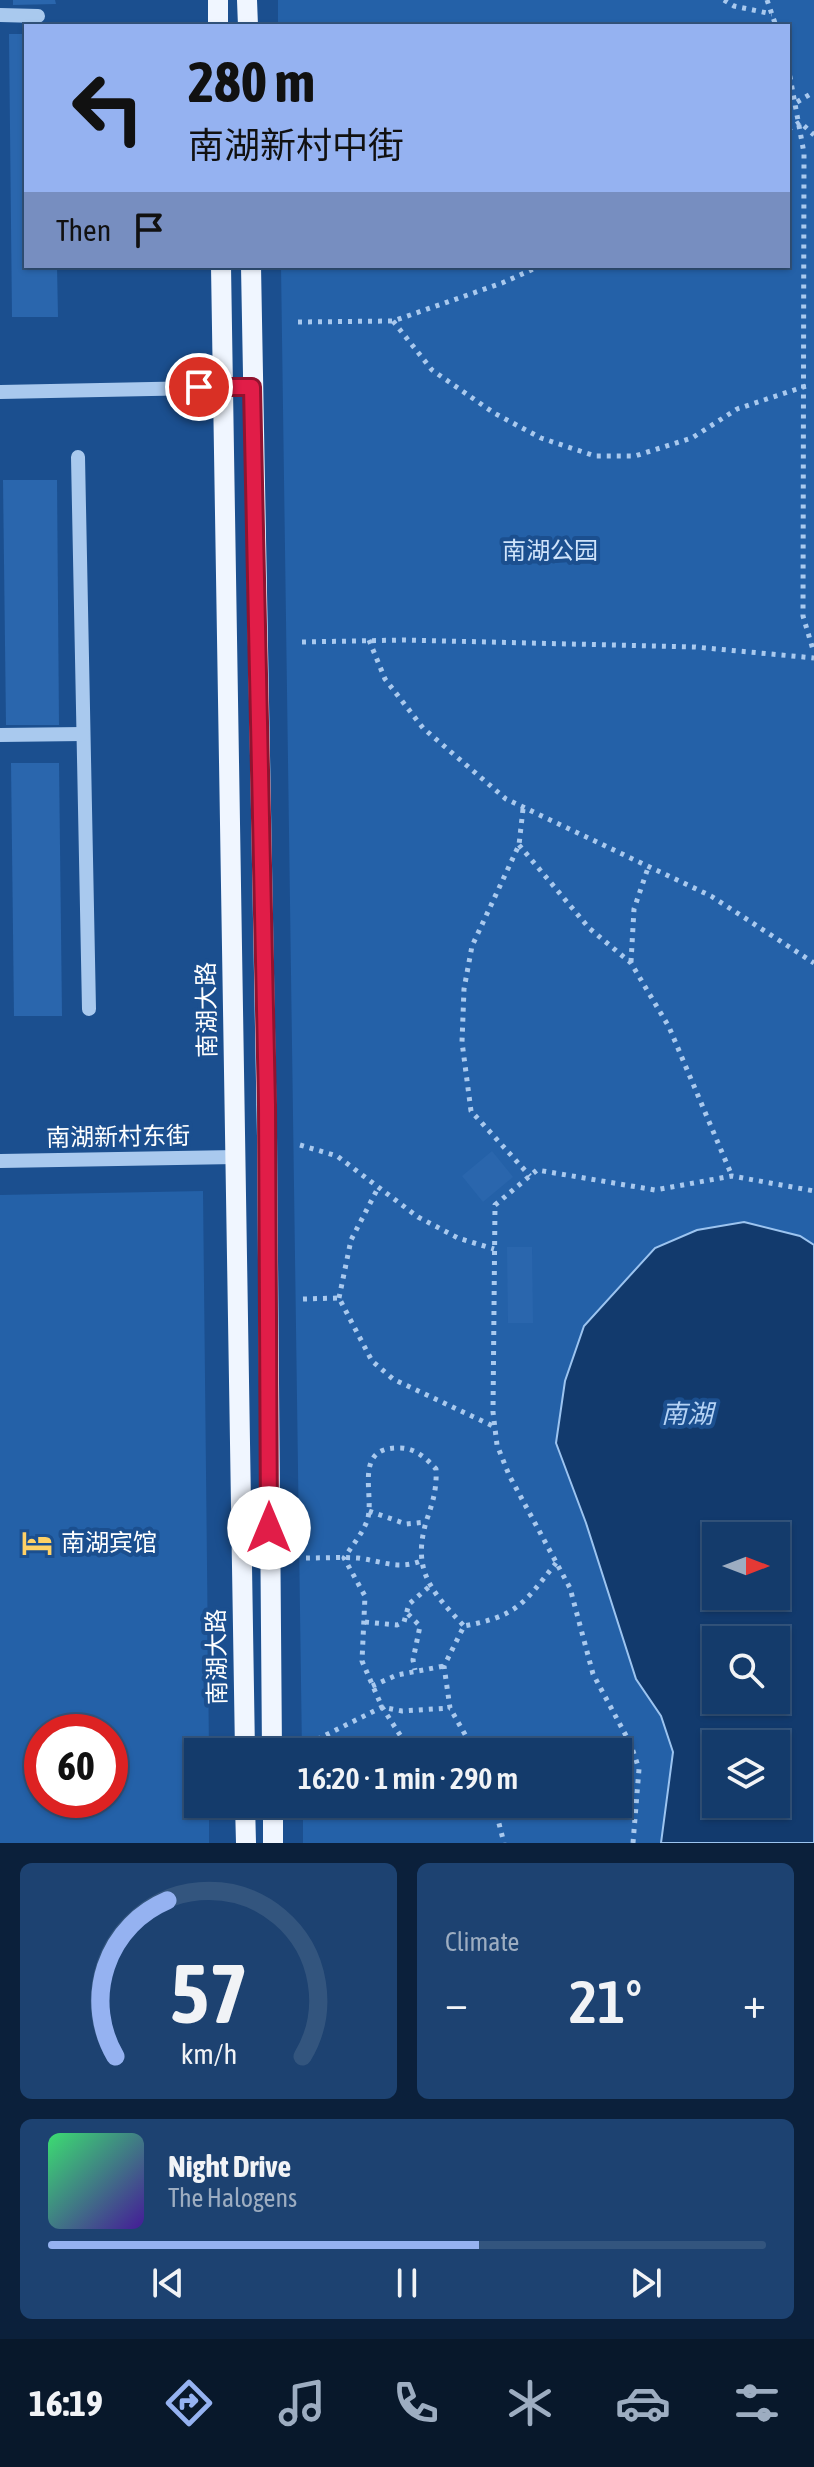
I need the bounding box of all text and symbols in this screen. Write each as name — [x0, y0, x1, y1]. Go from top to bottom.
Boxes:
text: 280 m — [188, 50, 315, 114]
icon: left — [56, 56, 160, 160]
text: 南湖新村中街 — [188, 124, 404, 166]
icon: arrive — [127, 208, 171, 252]
text: Then — [56, 213, 111, 247]
pin — [165, 353, 233, 421]
icon: arrive — [177, 365, 221, 409]
park label: 南湖公园 — [502, 537, 598, 564]
street label: 南湖大路 — [192, 962, 221, 1058]
street label: 南湖新村东街 — [46, 1122, 190, 1151]
water label: 南湖 — [661, 1399, 717, 1429]
position arrow — [227, 1486, 311, 1570]
north arrow — [702, 1522, 790, 1610]
map controls — [702, 1522, 790, 1818]
hotel icon: 南湖宾馆 — [20, 1526, 54, 1560]
place label: 南湖宾馆 — [61, 1529, 157, 1556]
street label: 南湖大路 — [202, 1609, 231, 1705]
button: search — [702, 1626, 790, 1714]
speed limit sign: 60 — [24, 1714, 128, 1818]
button: layers — [702, 1730, 790, 1818]
text: 16:20 · 1 min · 290 m — [298, 1761, 518, 1795]
text: Climate — [445, 1927, 519, 1957]
text: 57 — [169, 1945, 248, 2041]
text: 21° — [569, 1967, 642, 2036]
text: − — [445, 1977, 468, 2027]
text: + — [743, 1977, 766, 2027]
text: km/h — [180, 2037, 237, 2070]
text: Night Drive — [168, 2149, 291, 2183]
text: The Halogens — [168, 2183, 297, 2213]
icon: previous — [146, 2261, 190, 2305]
icon: pause — [385, 2261, 429, 2305]
icon: next — [624, 2261, 668, 2305]
icon: directions — [161, 2375, 217, 2431]
icon: music — [274, 2375, 330, 2431]
icon: phone — [388, 2375, 444, 2431]
icon: climate — [502, 2375, 558, 2431]
icon: car — [615, 2375, 671, 2431]
icon: filters — [729, 2375, 785, 2431]
text: 16:19 — [29, 2382, 103, 2424]

